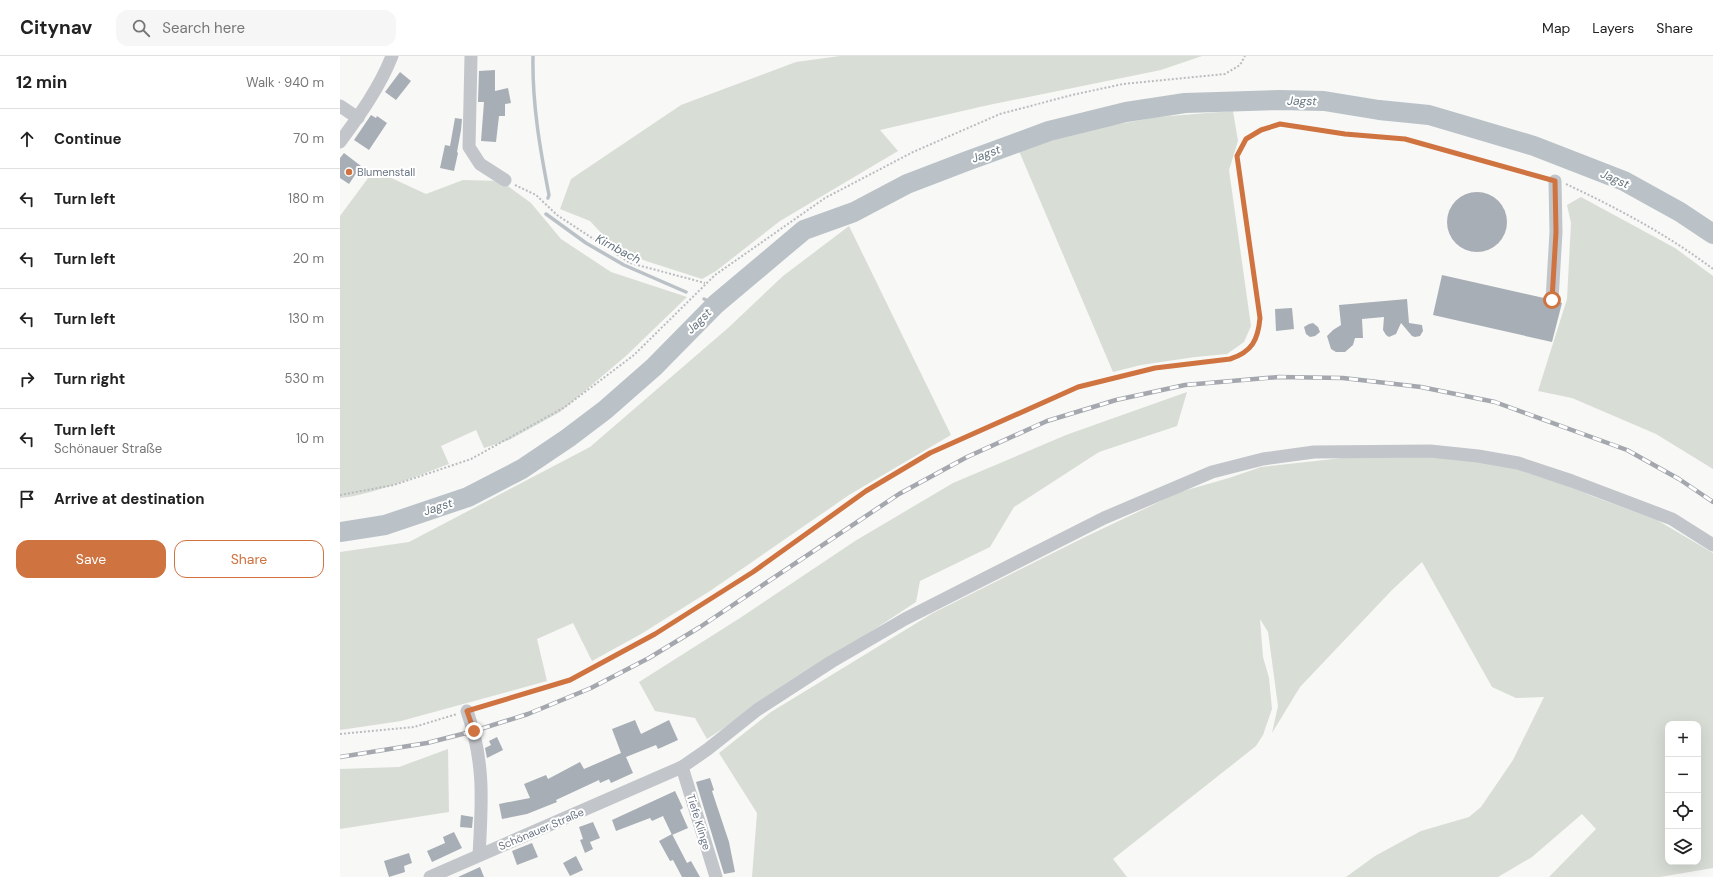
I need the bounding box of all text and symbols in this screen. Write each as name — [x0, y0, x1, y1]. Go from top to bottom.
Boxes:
search box — [116, 10, 396, 46]
text: Citynav — [20, 15, 92, 40]
icon: search — [130, 17, 152, 39]
text: Search here — [162, 18, 245, 38]
text: Map — [1542, 19, 1570, 37]
text: Layers — [1592, 19, 1634, 37]
text: Share — [1656, 19, 1693, 37]
text: 12 min — [16, 71, 67, 93]
text: Walk · 940 m — [246, 74, 324, 91]
water label: Jagst — [1287, 93, 1317, 109]
icon: ahead — [16, 128, 38, 150]
text: Continue — [54, 129, 122, 149]
text: 70 m — [293, 130, 324, 147]
water label: Jagst — [969, 141, 1003, 167]
place label: Blumenstall — [357, 165, 415, 179]
water label: Jagst — [1598, 166, 1632, 192]
marker: Blumenstall — [344, 167, 354, 177]
icon: left — [16, 188, 38, 210]
text: Turn left — [54, 189, 115, 209]
text: 180 m — [288, 190, 324, 207]
water label: Kirnbach — [593, 230, 644, 268]
icon: left — [16, 248, 38, 270]
text: Turn left — [54, 249, 115, 269]
text: 20 m — [293, 250, 324, 267]
route start — [1543, 291, 1561, 309]
water label: Jagst — [683, 305, 715, 337]
icon: left — [16, 308, 38, 330]
text: Turn left — [54, 309, 115, 329]
text: 130 m — [288, 310, 324, 327]
icon: right — [16, 368, 38, 390]
text: Turn right — [54, 369, 125, 389]
text: 530 m — [284, 370, 324, 387]
text: Turn left — [54, 420, 115, 440]
icon: left — [16, 428, 38, 450]
text: 10 m — [296, 430, 324, 447]
text: Schönauer Straße — [54, 440, 162, 457]
icon: arrive — [16, 488, 38, 510]
text: Arrive at destination — [54, 489, 205, 509]
water label: Jagst — [421, 495, 455, 519]
button: Save — [16, 540, 166, 578]
button: Share — [174, 540, 324, 578]
map controls — [1665, 721, 1701, 865]
button: + — [1665, 721, 1701, 757]
route end — [465, 722, 483, 740]
button: − — [1665, 757, 1701, 793]
street label: Tiefe Klinge — [684, 792, 714, 852]
button: locate — [1665, 793, 1701, 829]
street label: Schönauer Straße — [496, 805, 586, 853]
button: layers — [1665, 829, 1701, 865]

